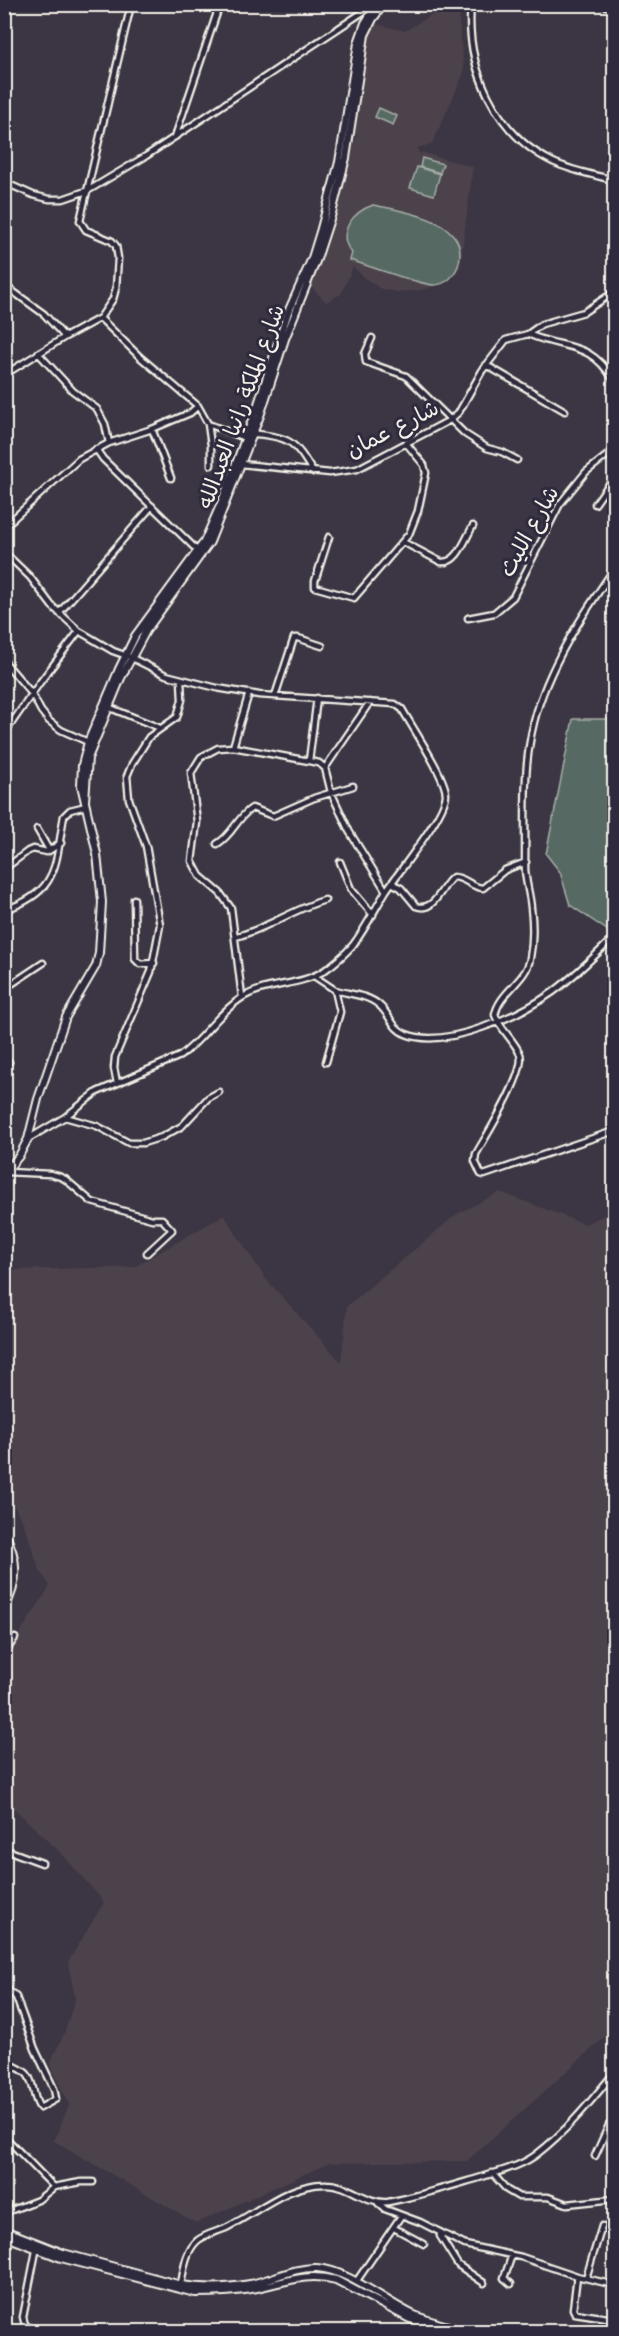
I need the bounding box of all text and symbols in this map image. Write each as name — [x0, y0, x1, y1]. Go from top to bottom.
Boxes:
street label: شارع الملكة رانيا العبدالله — [192, 301, 292, 513]
street label: شارع عمان — [342, 395, 444, 465]
street label: شارع الليث — [494, 482, 566, 582]

